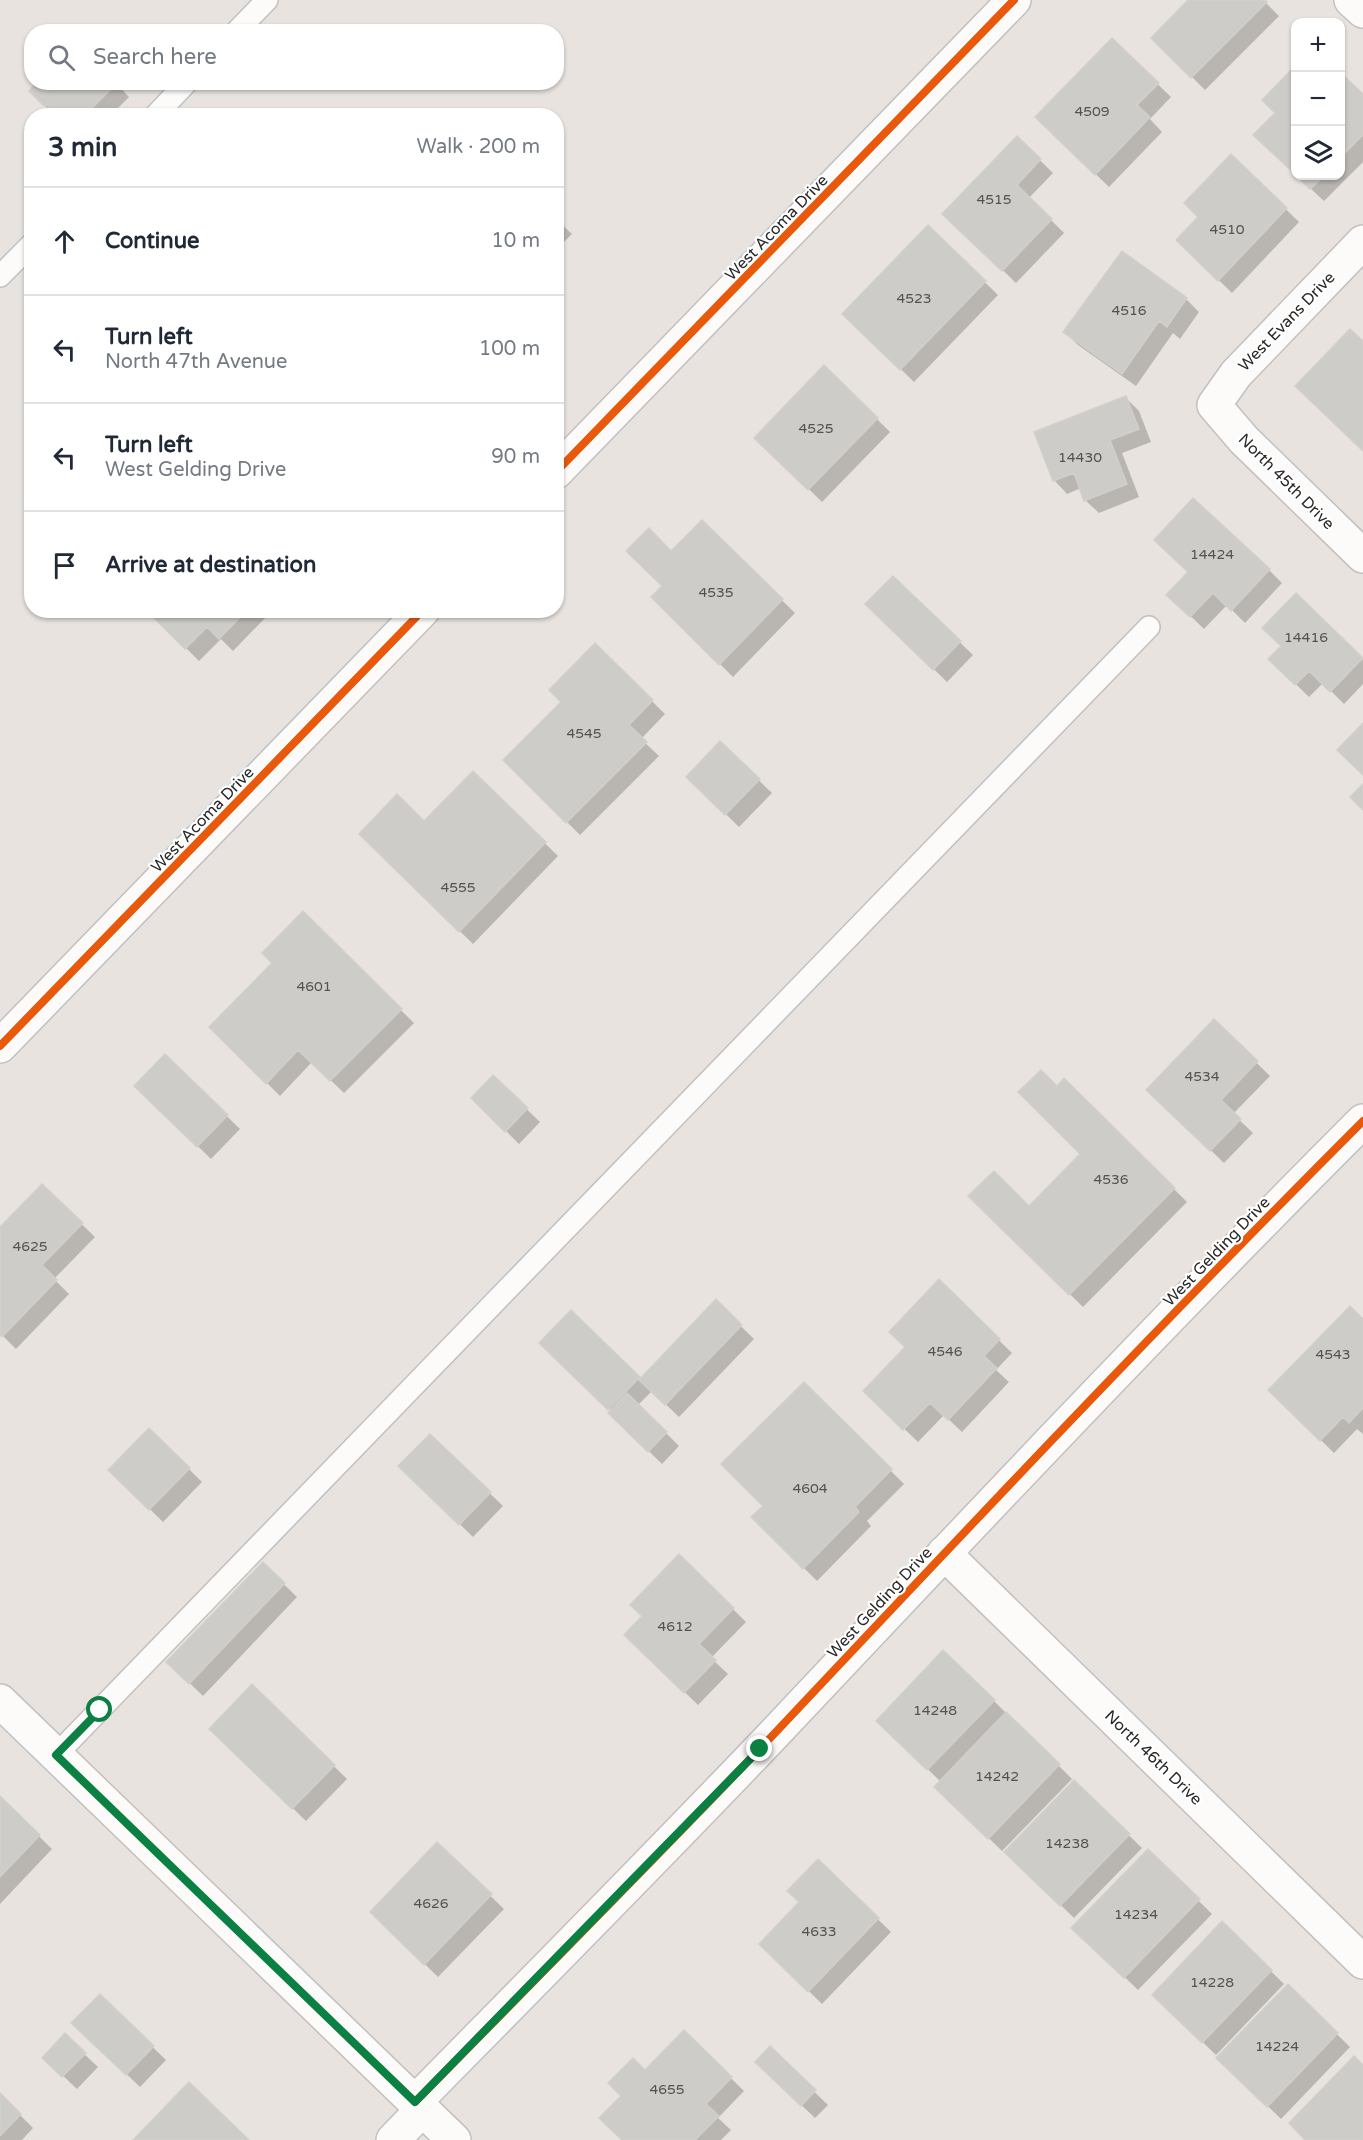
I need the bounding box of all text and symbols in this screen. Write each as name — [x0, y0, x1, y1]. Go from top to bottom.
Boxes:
map controls — [1291, 18, 1345, 180]
button: + — [1291, 18, 1345, 72]
search box — [24, 24, 564, 90]
icon: search — [45, 41, 78, 74]
text: Search here — [93, 44, 217, 70]
button: − — [1291, 72, 1345, 126]
house number: 4509 — [1074, 103, 1110, 120]
button: layers — [1291, 126, 1345, 180]
text: 3 min — [48, 132, 117, 163]
text: Walk · 200 m — [417, 135, 540, 159]
street label: West Acoma Drive — [721, 171, 832, 285]
house number: 4515 — [976, 191, 1012, 208]
house number: 4510 — [1209, 221, 1245, 238]
icon: ahead — [48, 225, 81, 258]
text: Continue — [105, 228, 200, 254]
text: 10 m — [491, 229, 540, 253]
street label: West Evans Drive — [1234, 268, 1339, 376]
house number: 4523 — [896, 290, 932, 307]
house number: 4516 — [1111, 302, 1147, 319]
text: Turn left — [105, 324, 193, 350]
icon: left — [48, 333, 81, 366]
text: 100 m — [479, 337, 540, 361]
text: North 47th Avenue — [105, 350, 287, 374]
house number: 4525 — [798, 420, 834, 437]
street label: North 45th Drive — [1234, 429, 1339, 534]
text: Turn left — [105, 432, 193, 458]
icon: left — [48, 441, 81, 474]
text: 90 m — [491, 445, 540, 469]
house number: 14430 — [1058, 449, 1102, 466]
text: West Gelding Drive — [105, 458, 286, 482]
house number: 14424 — [1190, 546, 1234, 563]
icon: arrive — [48, 549, 81, 582]
text: Arrive at destination — [105, 552, 316, 578]
house number: 4535 — [698, 584, 734, 601]
house number: 14416 — [1284, 629, 1328, 646]
house number: 4545 — [566, 725, 602, 742]
street label: West Acoma Drive — [147, 763, 258, 877]
house number: 4555 — [440, 879, 476, 896]
house number: 4601 — [296, 978, 332, 995]
house number: 4534 — [1184, 1068, 1220, 1085]
house number: 4536 — [1093, 1171, 1129, 1188]
street label: West Gelding Drive — [1159, 1193, 1274, 1311]
house number: 4625 — [12, 1238, 48, 1255]
house number: 4546 — [927, 1343, 963, 1360]
house number: 4543 — [1315, 1346, 1351, 1363]
house number: 4604 — [792, 1480, 828, 1497]
street label: West Gelding Drive — [823, 1543, 937, 1663]
house number: 4612 — [657, 1618, 693, 1635]
route start — [86, 1696, 112, 1722]
house number: 14248 — [913, 1702, 957, 1719]
street label: North 46th Drive — [1100, 1706, 1206, 1809]
route end — [746, 1735, 772, 1761]
house number: 14242 — [975, 1768, 1019, 1785]
house number: 14238 — [1045, 1835, 1089, 1852]
house number: 4626 — [413, 1895, 449, 1912]
house number: 14234 — [1114, 1906, 1158, 1923]
house number: 4633 — [801, 1923, 837, 1940]
house number: 14228 — [1190, 1974, 1234, 1991]
house number: 14224 — [1255, 2038, 1299, 2055]
house number: 4655 — [649, 2081, 685, 2098]

